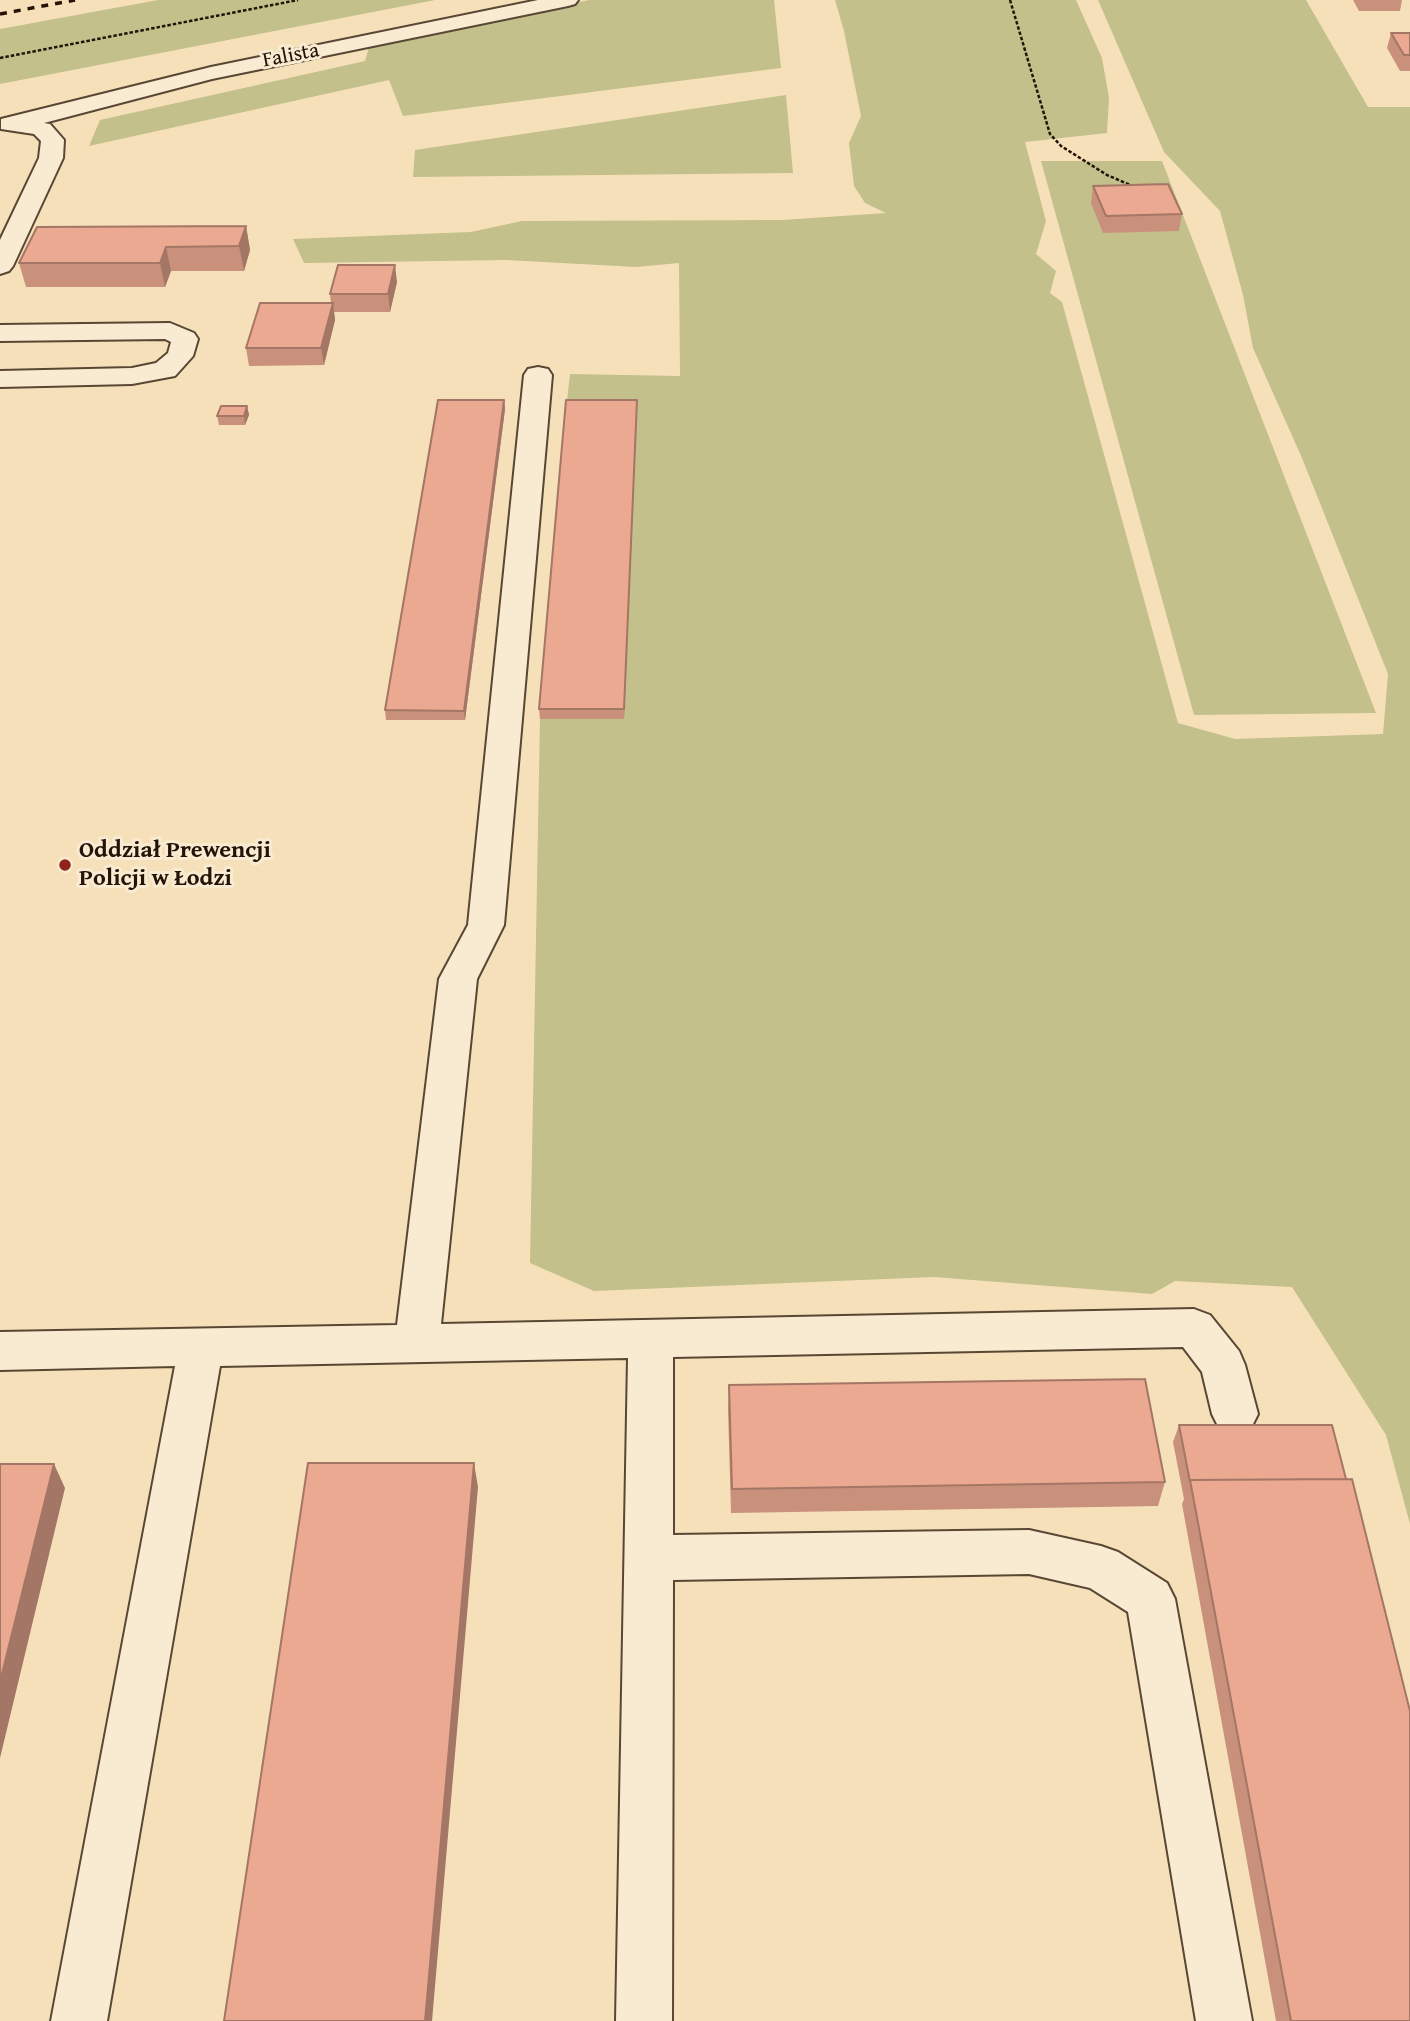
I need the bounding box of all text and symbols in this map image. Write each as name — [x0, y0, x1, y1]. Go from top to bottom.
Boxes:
street label: Falista — [261, 38, 321, 74]
place label: Oddział Prewencji Policji w Łodzi — [79, 837, 271, 893]
marker: Oddział Prewencji Policji w Łodzi — [57, 857, 73, 873]

